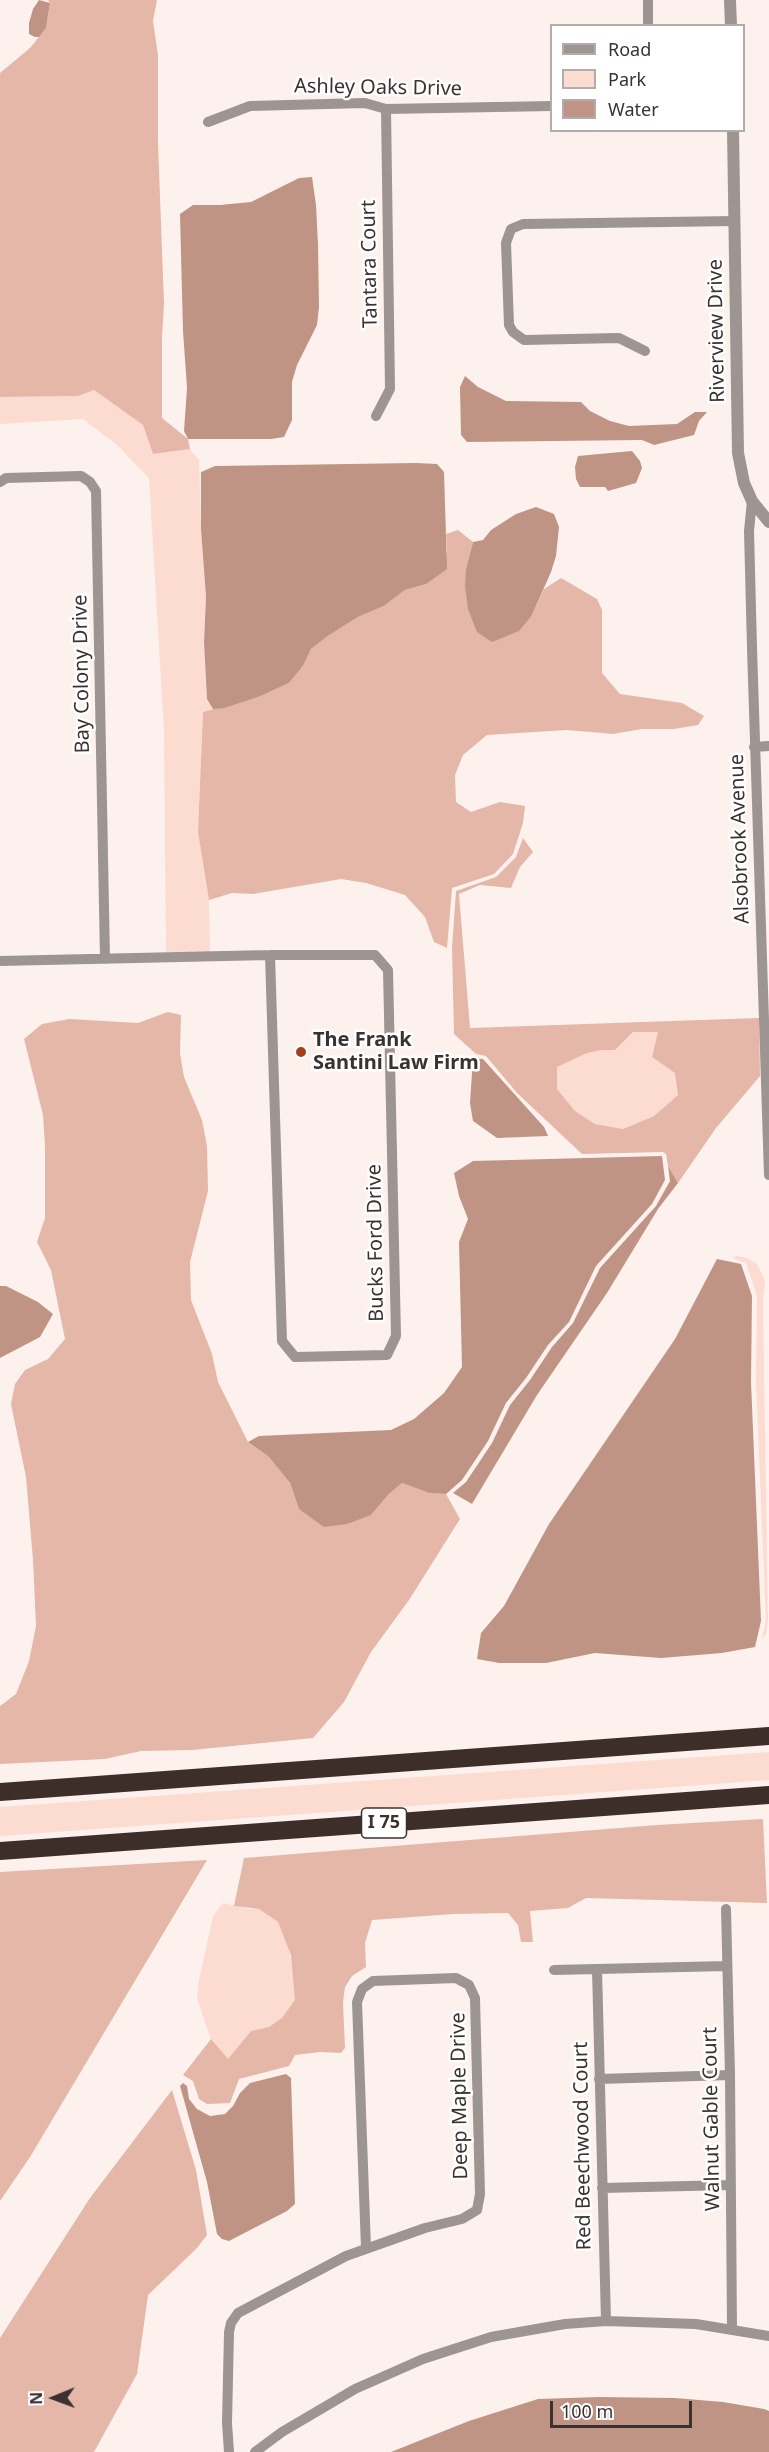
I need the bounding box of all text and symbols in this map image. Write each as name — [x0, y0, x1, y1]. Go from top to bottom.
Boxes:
legend — [550, 24, 745, 132]
text: Road — [608, 37, 651, 61]
text: Park — [608, 67, 646, 91]
street label: Ashley Oaks Drive — [294, 75, 462, 101]
text: Water — [608, 97, 659, 121]
street label: Tantara Court — [357, 200, 383, 328]
street label: Riverview Drive — [704, 259, 730, 403]
street label: Bay Colony Drive — [69, 594, 95, 754]
street label: Alsobrook Avenue — [725, 754, 755, 924]
place label: The Frank Santini Law Firm — [313, 1028, 479, 1075]
marker: The Frank Santini Law Firm — [294, 1045, 308, 1059]
street label: Bucks Ford Drive — [363, 1164, 389, 1322]
road number: I 75 — [362, 1808, 406, 1838]
street label: Deep Maple Drive — [447, 2012, 473, 2180]
street label: Walnut Gable Court — [698, 2027, 726, 2211]
street label: Red Beechwood Court — [569, 2041, 597, 2251]
north arrow — [24, 2368, 84, 2428]
scale bar — [553, 2389, 696, 2427]
text: N — [25, 2392, 47, 2405]
text: 100 m — [561, 2399, 613, 2423]

